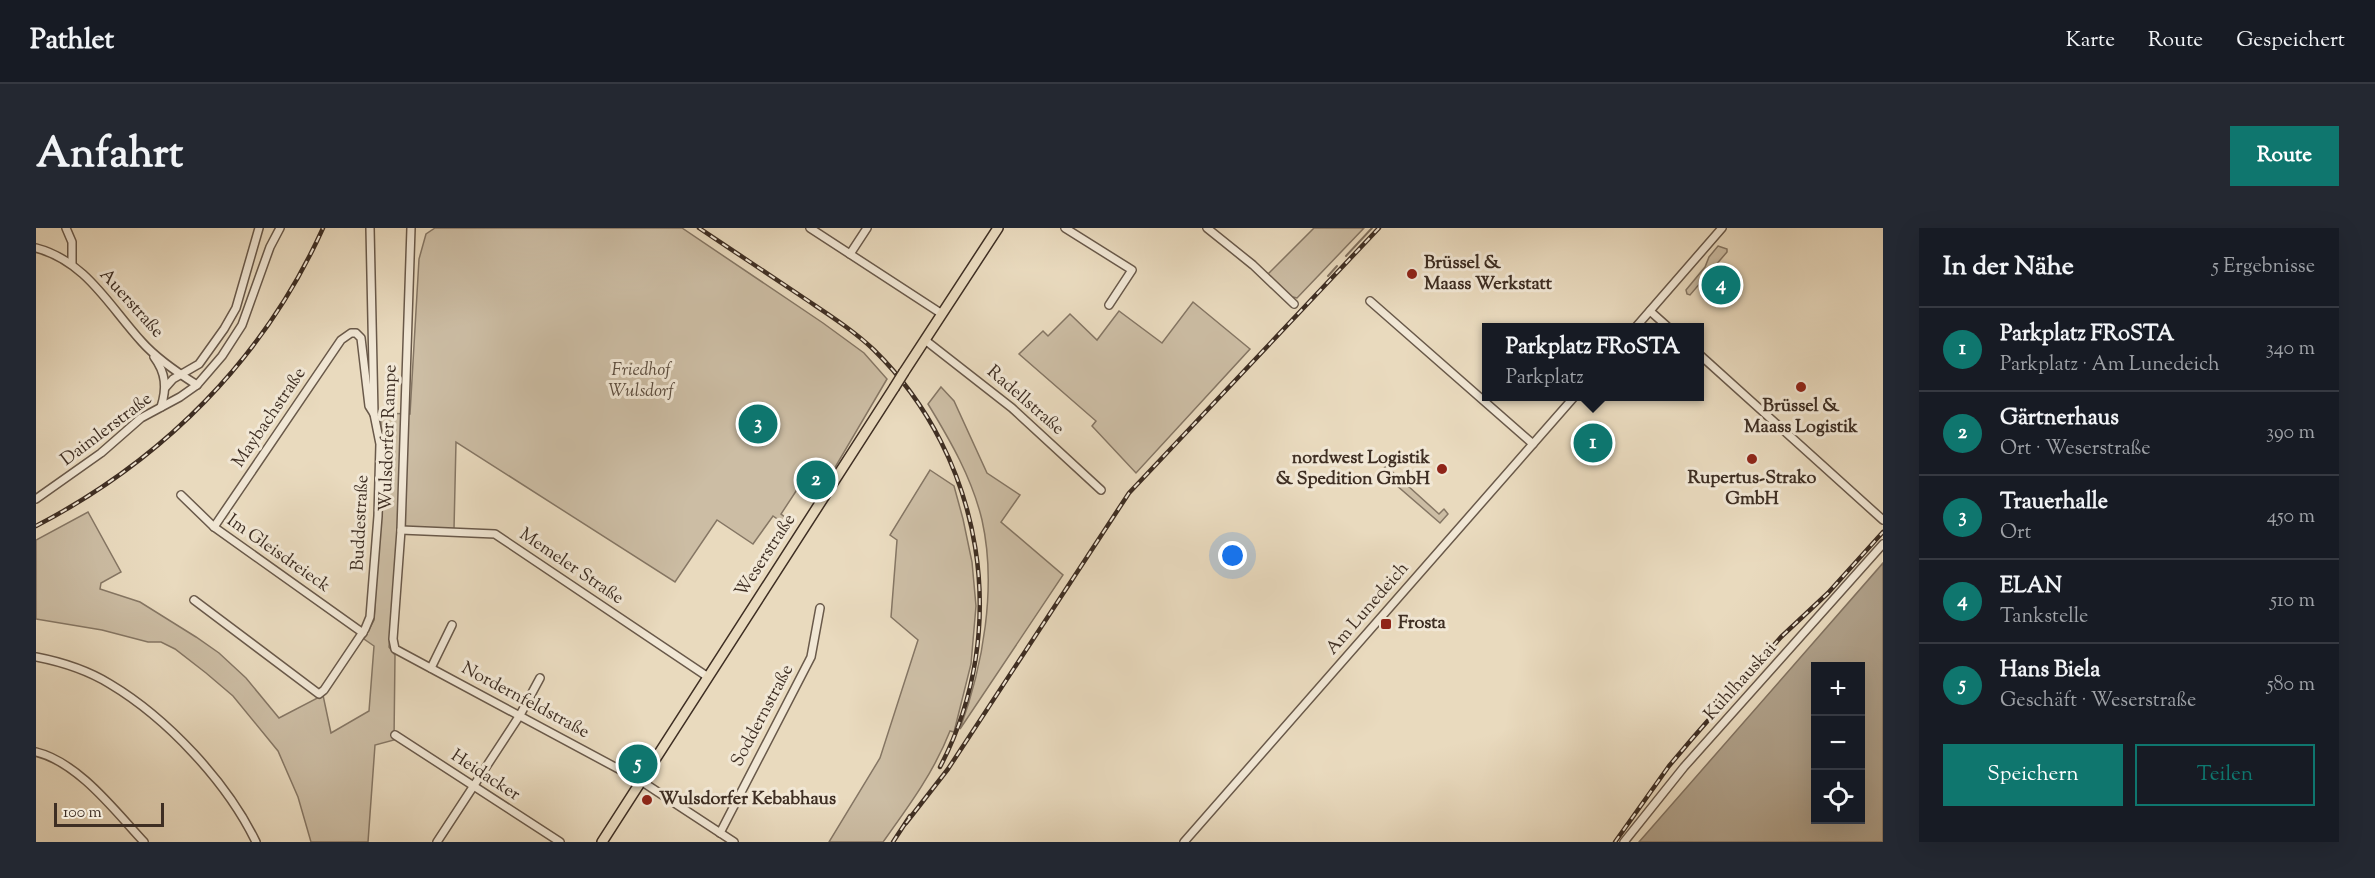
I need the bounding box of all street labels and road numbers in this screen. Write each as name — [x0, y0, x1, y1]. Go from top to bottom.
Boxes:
street label: Auerstraße — [93, 263, 169, 345]
street label: Radellstraße — [980, 360, 1070, 442]
street label: Maybachstraße — [227, 363, 313, 473]
street label: Wulsdorfer Rampe — [373, 364, 405, 512]
street label: Daimlerstraße — [56, 387, 158, 473]
street label: Buddestraße — [345, 474, 377, 572]
street label: Im Gleisdreieck — [221, 509, 335, 600]
street label: Weserstraße — [729, 509, 803, 603]
street label: Memeler Straße — [513, 522, 629, 612]
street label: Am Lunedeich — [1320, 557, 1416, 661]
street label: Kühlhauskai — [1699, 637, 1783, 727]
street label: Nordernfeldstraße — [456, 656, 594, 746]
street label: Soddernstraße — [725, 660, 801, 772]
street label: Heidacker — [445, 744, 525, 808]

